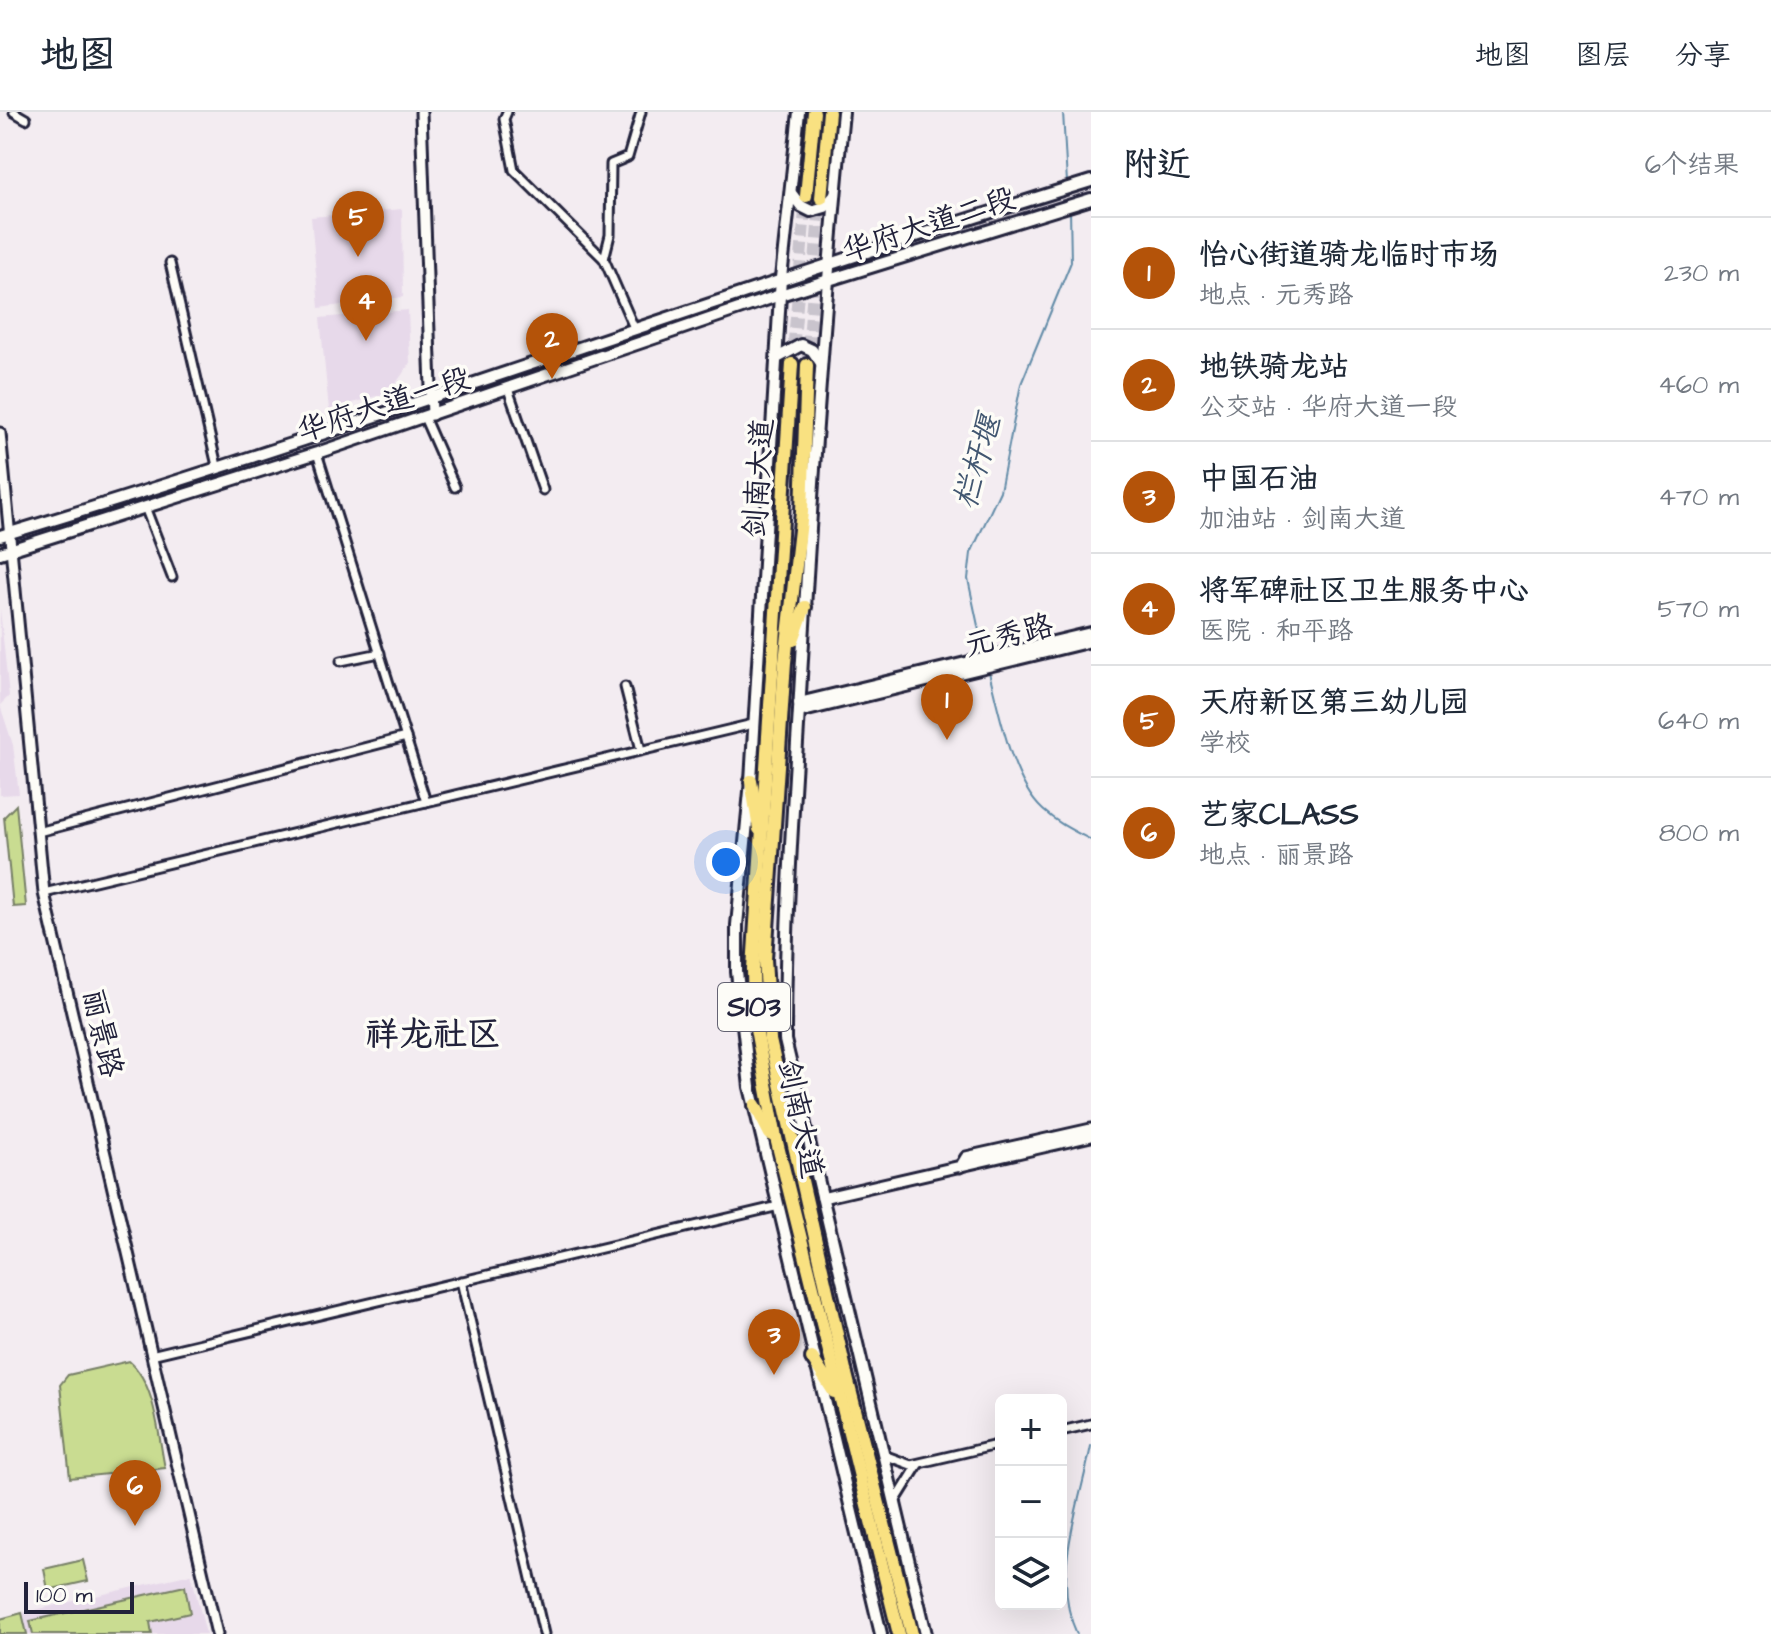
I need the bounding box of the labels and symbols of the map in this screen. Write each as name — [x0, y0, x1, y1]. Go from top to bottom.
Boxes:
street label: 华府大道二段 — [837, 177, 1021, 273]
pin: 5 — [332, 191, 384, 257]
pin: 4 — [340, 275, 392, 341]
pin: 2 — [526, 313, 578, 379]
street label: 华府大道一段 — [292, 357, 476, 453]
water label: 栏杆堰 — [943, 406, 1014, 514]
street label: 剑南大道 — [734, 417, 784, 539]
street label: 元秀路 — [960, 605, 1058, 667]
pin: 1 — [921, 674, 973, 740]
your location — [706, 842, 746, 882]
road number: S103 — [718, 983, 790, 1031]
street label: 丽景路 — [71, 984, 133, 1082]
district label: 祥龙社区 — [365, 1011, 501, 1059]
street label: 剑南大道 — [767, 1056, 833, 1182]
pin: 3 — [748, 1309, 800, 1375]
pin: 6 — [109, 1460, 161, 1526]
scale bar — [24, 1578, 134, 1614]

